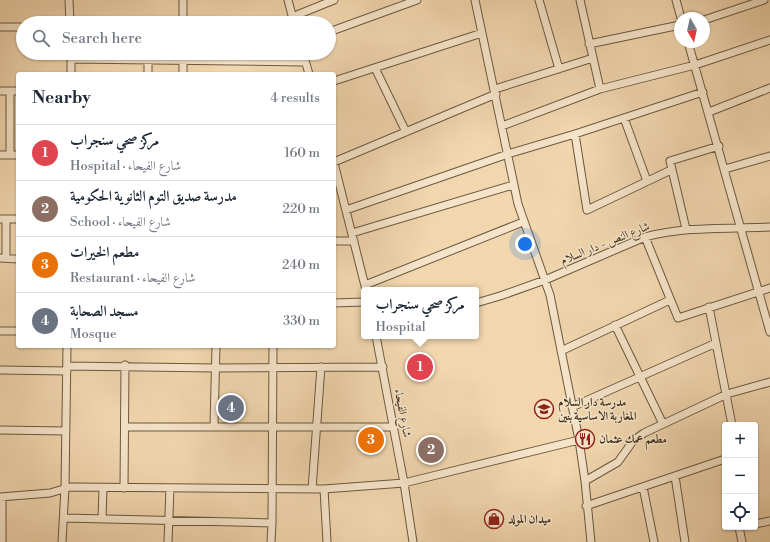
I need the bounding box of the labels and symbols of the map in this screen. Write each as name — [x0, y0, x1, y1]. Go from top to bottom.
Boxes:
north arrow — [674, 12, 710, 48]
street label: شارع النص - دار السلام — [558, 219, 653, 271]
your location — [515, 234, 535, 254]
pin: 1 — [407, 352, 433, 382]
street label: شارع الفيحاء — [388, 388, 415, 439]
pin: 4 — [218, 393, 244, 423]
place label: مدرسة دار السلام المغاربة الاساسية بنين — [558, 395, 637, 424]
school or university icon: مدرسة دار السلام المغاربة الاساسية بنين — [533, 398, 555, 420]
pin: 3 — [358, 425, 384, 455]
restaurant icon: مطعم عمك عثمان — [574, 428, 596, 450]
place label: مطعم عمك عثمان — [599, 432, 667, 450]
pin: 2 — [418, 435, 444, 465]
shop icon: ميدان المولد — [483, 508, 505, 530]
place label: ميدان المولد — [508, 512, 552, 527]

